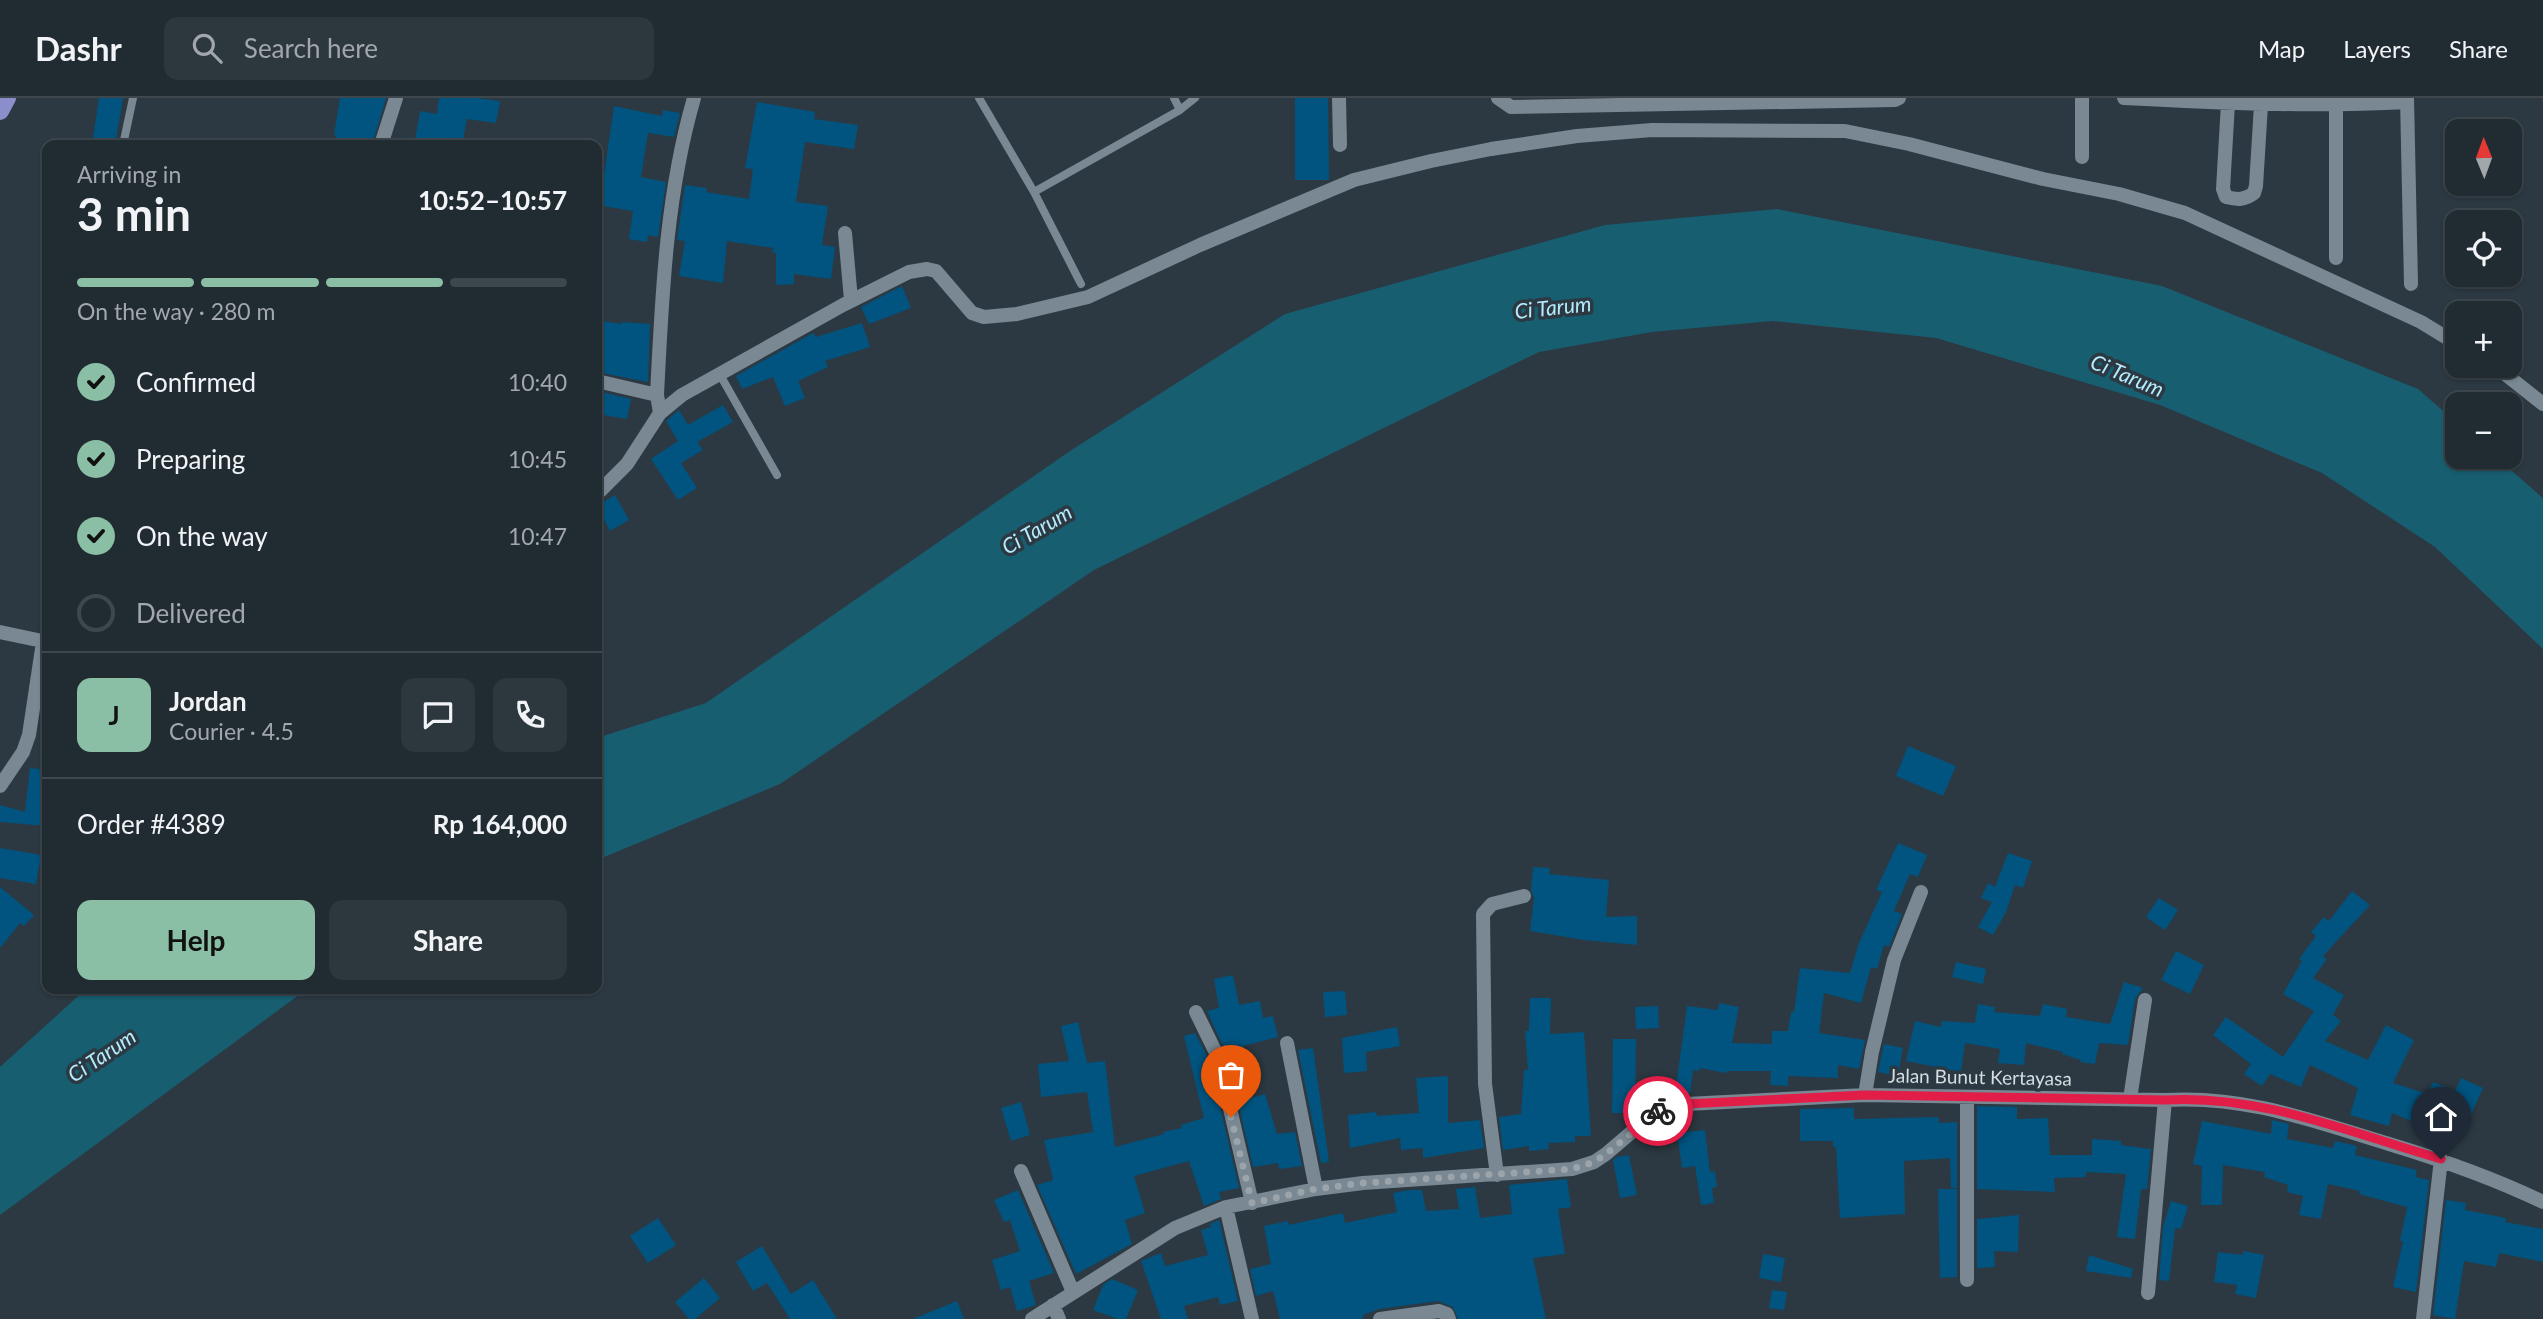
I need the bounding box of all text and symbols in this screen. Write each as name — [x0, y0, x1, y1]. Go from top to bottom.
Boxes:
search box — [164, 17, 654, 80]
text: Dashr — [35, 28, 122, 68]
icon: search — [188, 29, 226, 67]
text: Search here — [244, 32, 378, 64]
text: Map — [2258, 34, 2305, 63]
text: Layers — [2343, 34, 2411, 63]
text: Share — [2449, 34, 2508, 63]
north arrow — [2445, 119, 2522, 196]
map controls — [2445, 119, 2522, 469]
text: Arriving in — [77, 160, 181, 188]
text: 10:52–10:57 — [418, 184, 567, 216]
text: 3 min — [77, 186, 191, 241]
button: locate — [2445, 210, 2522, 287]
water label: Ci Tarum — [1513, 290, 1592, 323]
text: On the way · 280 m — [77, 297, 276, 325]
button: + — [2445, 301, 2522, 378]
water label: Ci Tarum — [2087, 348, 2168, 401]
icon: check — [77, 363, 115, 401]
text: Confirmed — [136, 366, 256, 398]
text: 10:40 — [508, 368, 567, 396]
button: − — [2445, 392, 2522, 469]
icon: check — [77, 440, 115, 478]
text: Preparing — [136, 443, 245, 475]
text: 10:45 — [508, 445, 567, 473]
water label: Ci Tarum — [997, 499, 1076, 559]
icon: check — [77, 517, 115, 555]
text: On the way — [136, 520, 268, 552]
text: 10:47 — [508, 522, 567, 550]
text: Delivered — [136, 597, 246, 629]
button: chat — [401, 678, 475, 752]
button: phone — [493, 678, 567, 752]
text: Jordan — [169, 685, 247, 717]
text: J — [108, 699, 120, 731]
text: Courier · 4.5 — [169, 717, 294, 745]
text: Order #4389 — [77, 808, 226, 840]
text: Rp 164,000 — [433, 808, 567, 840]
button: Help — [77, 900, 315, 980]
button: Share — [329, 900, 567, 980]
water label: Ci Tarum — [62, 1023, 140, 1087]
pin — [1201, 1045, 1261, 1117]
icon: bag — [1212, 1056, 1250, 1094]
street label: Jalan Bunut Kertayasa — [1888, 1063, 2072, 1090]
courier — [1623, 1076, 1693, 1146]
pin — [2411, 1087, 2471, 1159]
icon: bike — [1639, 1092, 1677, 1130]
icon: home — [2422, 1098, 2460, 1136]

